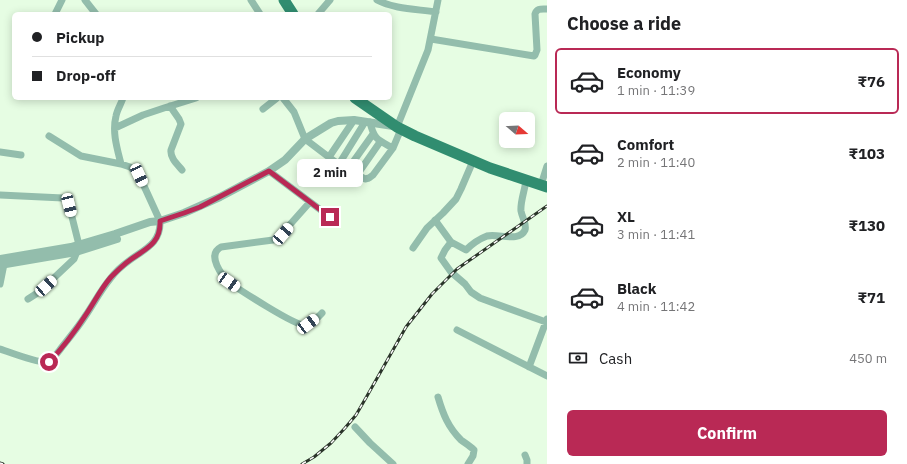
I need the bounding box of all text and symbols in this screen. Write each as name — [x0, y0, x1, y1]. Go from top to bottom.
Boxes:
text: Choose a ride — [567, 12, 681, 35]
text: Pickup — [56, 28, 104, 47]
icon: car — [569, 63, 605, 99]
text: Economy — [617, 63, 681, 82]
text: Drop-off — [56, 66, 116, 85]
text: ₹76 — [858, 72, 885, 91]
text: 1 min · 11:39 — [617, 82, 695, 99]
north arrow — [499, 112, 535, 148]
map controls — [499, 112, 535, 148]
icon: car — [569, 135, 605, 171]
text: Comfort — [617, 135, 674, 154]
text: ₹103 — [849, 144, 885, 163]
text: 2 min · 11:40 — [617, 154, 695, 171]
callout: 2 min — [297, 159, 363, 187]
car — [128, 162, 150, 188]
text: 2 min — [313, 164, 347, 181]
car — [60, 192, 78, 218]
icon: car — [569, 207, 605, 243]
text: XL — [617, 207, 635, 226]
route end — [321, 208, 339, 226]
text: ₹130 — [849, 216, 885, 235]
car — [271, 221, 295, 247]
text: 3 min · 11:41 — [617, 226, 695, 243]
car — [216, 270, 242, 294]
car — [33, 274, 59, 298]
icon: car — [569, 279, 605, 315]
text: Black — [617, 279, 657, 298]
text: ₹71 — [858, 288, 885, 307]
text: 4 min · 11:42 — [617, 298, 695, 315]
car — [295, 312, 321, 336]
icon: cash — [567, 347, 589, 369]
text: Cash — [599, 349, 632, 368]
text: 450 m — [849, 350, 887, 367]
route start — [40, 353, 58, 371]
button: Confirm — [567, 410, 887, 456]

